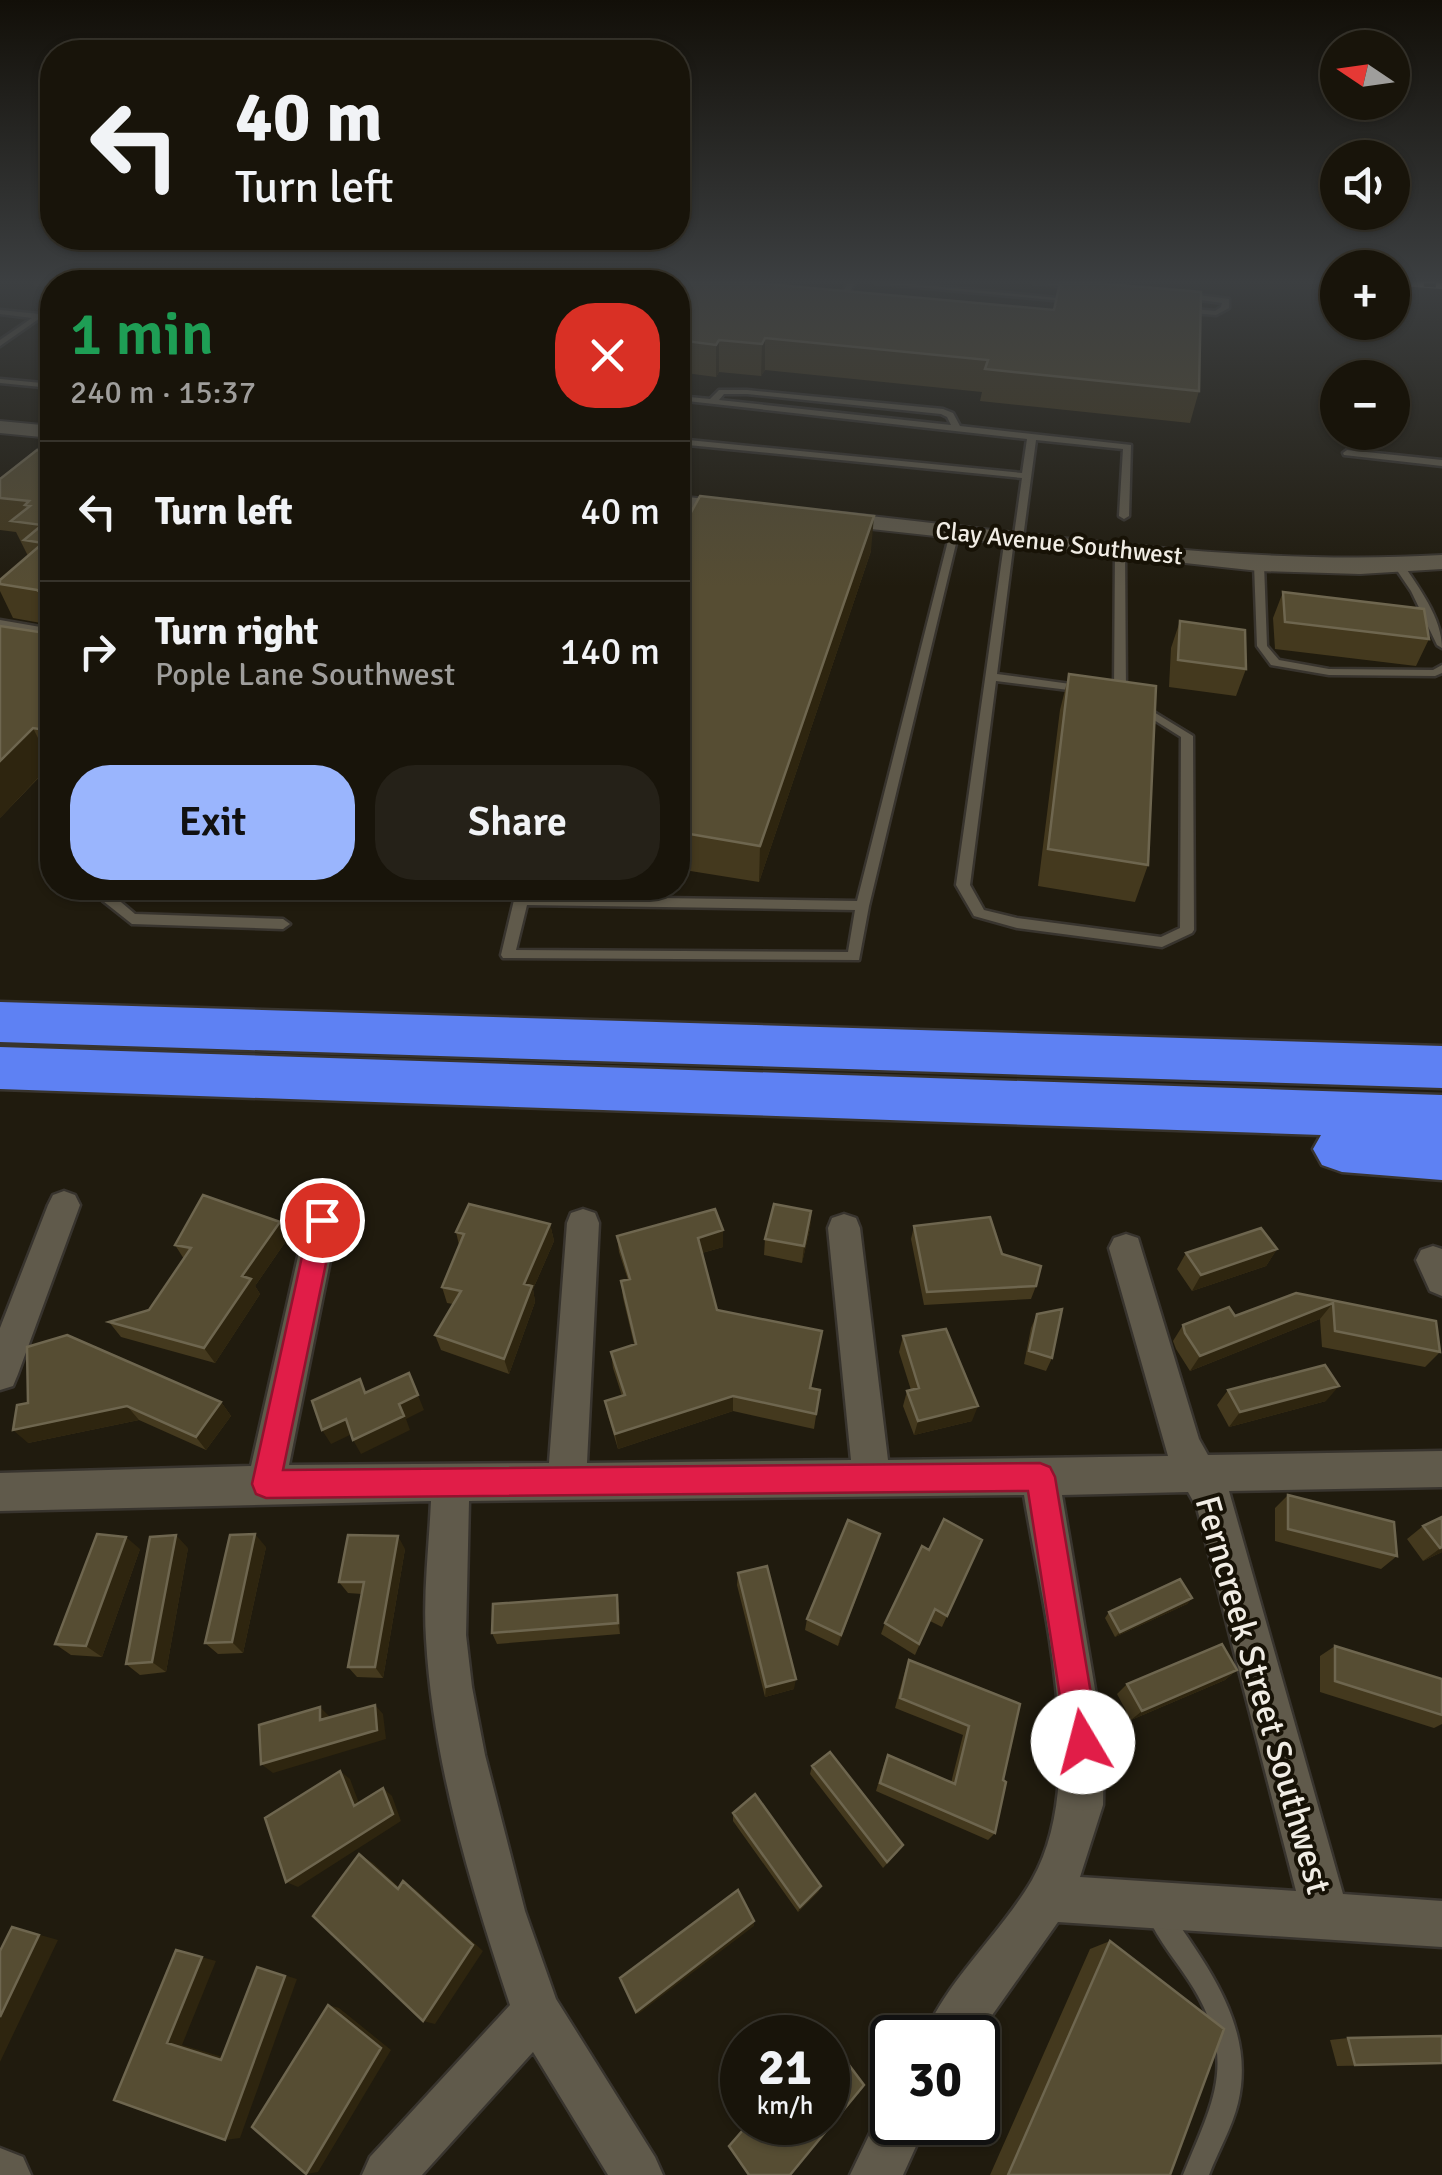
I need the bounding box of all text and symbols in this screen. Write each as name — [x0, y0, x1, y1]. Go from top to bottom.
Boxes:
north arrow — [1320, 30, 1410, 120]
map controls — [1320, 30, 1410, 450]
text: 40 m — [235, 74, 383, 160]
icon: left — [70, 80, 200, 210]
button: sound — [1320, 140, 1410, 230]
text: Turn left — [235, 160, 394, 215]
button: + — [1320, 250, 1410, 340]
text: 1 min — [70, 298, 214, 372]
button: close — [555, 303, 660, 408]
button: − — [1320, 360, 1410, 450]
text: 240 m · 15:37 — [70, 373, 256, 412]
icon: left — [70, 484, 125, 539]
text: Turn left — [155, 488, 293, 535]
text: 40 m — [580, 488, 660, 535]
street label: Clay Avenue Southwest — [934, 515, 1184, 571]
text: Turn right — [155, 608, 319, 655]
icon: right — [70, 624, 125, 679]
text: 140 m — [560, 628, 660, 675]
text: Pople Lane Southwest — [155, 655, 455, 694]
button: Exit — [70, 765, 355, 880]
button: Share — [375, 765, 660, 880]
pin — [280, 1178, 365, 1263]
icon: arrive — [295, 1193, 350, 1248]
street label: Ferncreek Street Southwest — [1186, 1491, 1340, 1899]
position arrow — [1031, 1690, 1135, 1794]
speed limit sign: 30 — [870, 2015, 1000, 2145]
text: 21 — [758, 2037, 812, 2099]
text: km/h — [757, 2090, 813, 2121]

